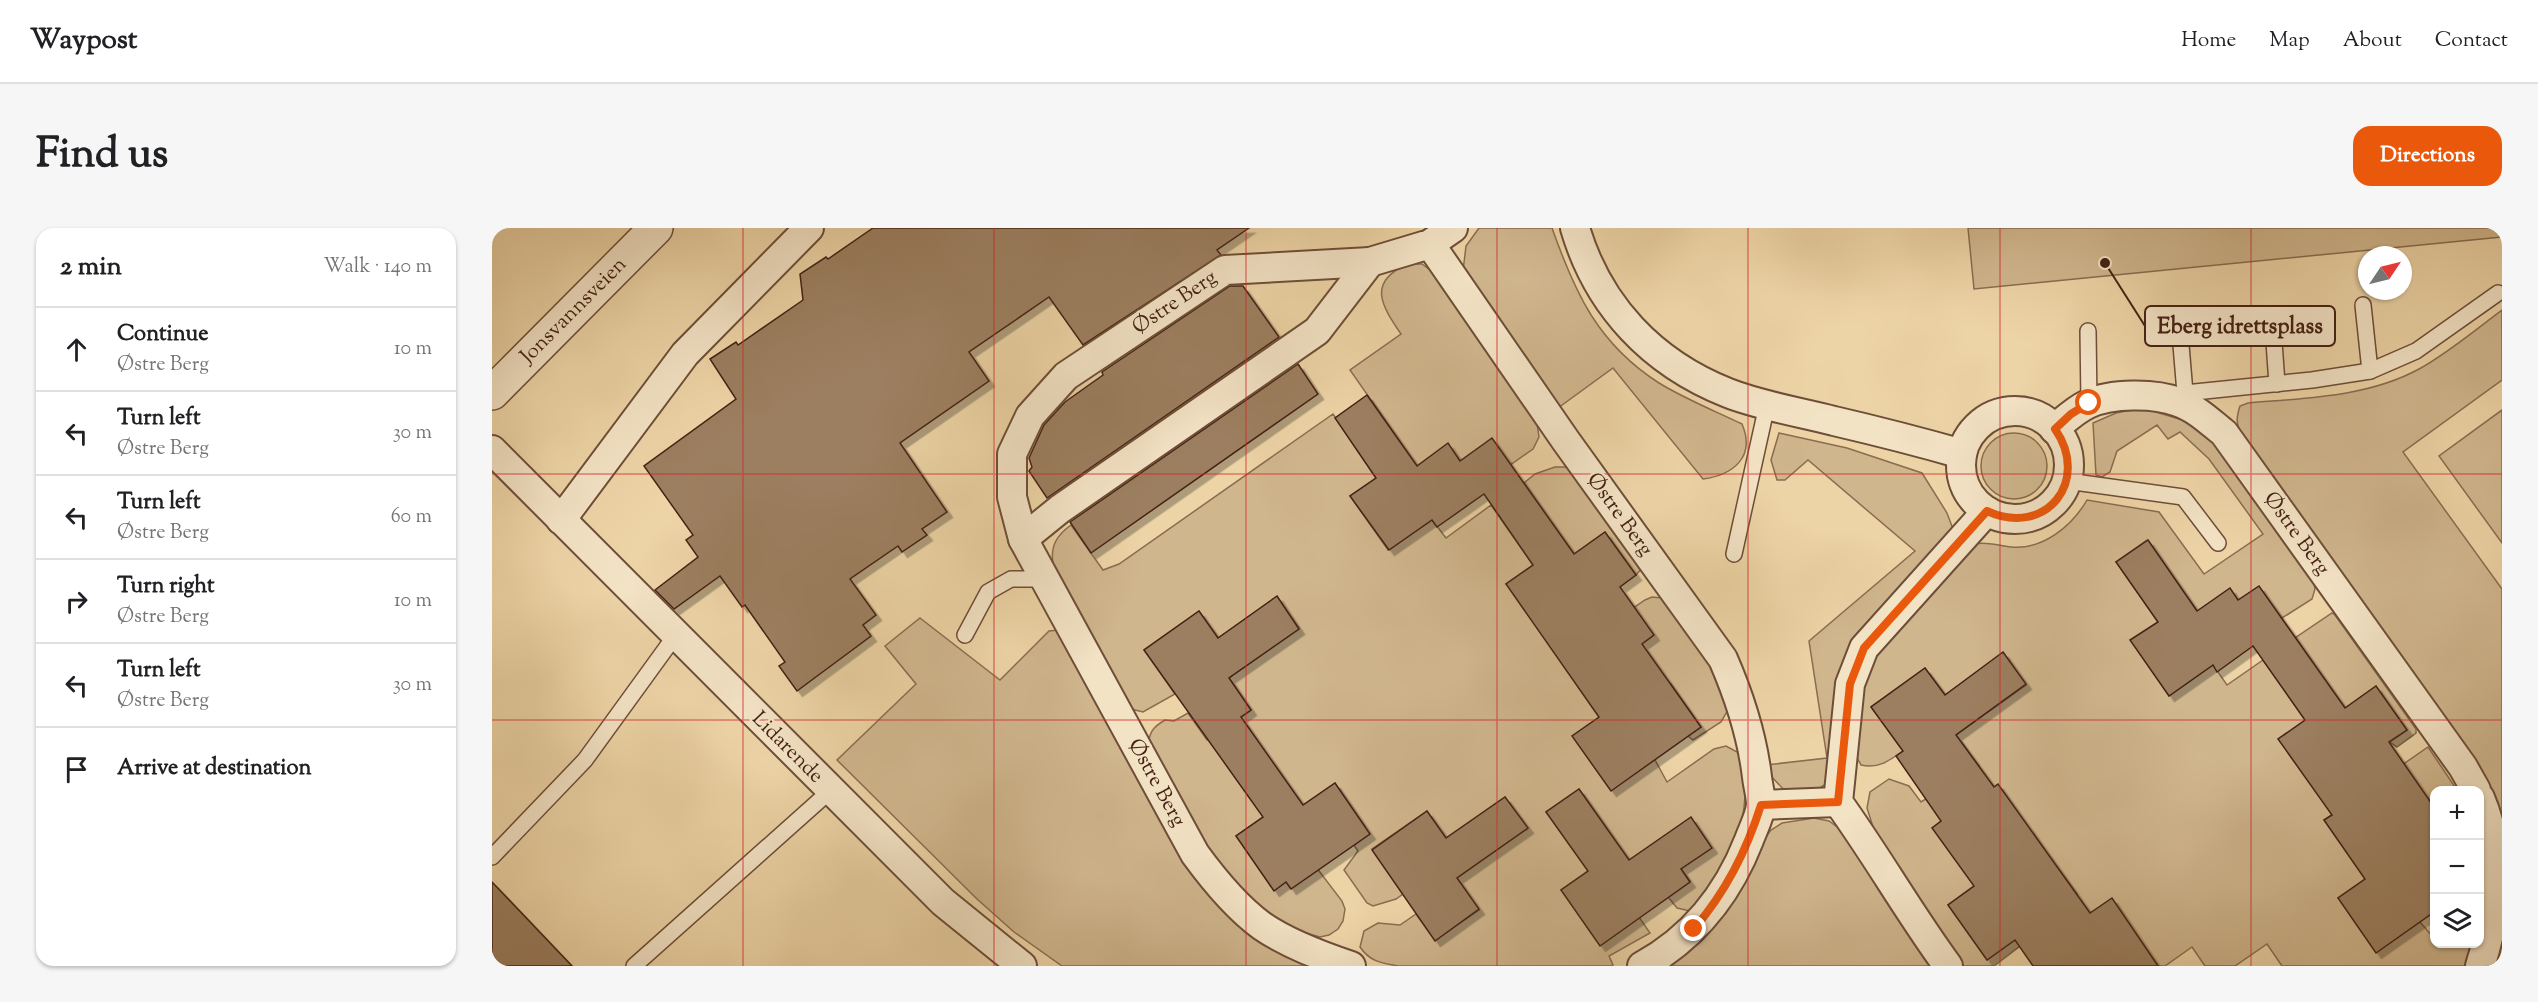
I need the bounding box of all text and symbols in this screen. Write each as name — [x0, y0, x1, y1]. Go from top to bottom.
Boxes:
text: Waypost — [30, 21, 137, 61]
text: Home — [2181, 26, 2236, 56]
text: Map — [2269, 26, 2310, 56]
text: About — [2343, 26, 2402, 56]
text: Contact — [2435, 26, 2508, 56]
text: Find us — [36, 126, 168, 186]
button: Directions — [2353, 126, 2502, 186]
north arrow — [2358, 246, 2412, 300]
text: 2 min — [60, 249, 122, 286]
street label: Jonsvannsveien — [513, 251, 634, 372]
text: Walk · 140 m — [323, 253, 432, 282]
street label: Østre Berg — [1127, 264, 1223, 342]
callout: Eberg idrettsplass — [2145, 306, 2335, 346]
text: Eberg idrettsplass — [2157, 312, 2323, 344]
text: Continue — [117, 319, 208, 351]
icon: ahead — [60, 333, 93, 366]
text: 10 m — [394, 335, 432, 364]
text: Østre Berg — [117, 351, 209, 380]
route start — [2075, 389, 2101, 415]
text: Turn left — [117, 403, 200, 435]
icon: left — [60, 417, 93, 450]
text: 30 m — [393, 419, 432, 448]
text: Østre Berg — [117, 435, 209, 464]
street label: Østre Berg — [1578, 467, 1660, 563]
street label: Østre Berg — [2255, 486, 2337, 582]
text: Turn left — [117, 487, 200, 519]
icon: left — [60, 501, 93, 534]
text: 60 m — [391, 503, 432, 532]
text: Østre Berg — [117, 519, 209, 548]
text: Turn right — [117, 571, 214, 603]
icon: right — [60, 585, 93, 618]
text: 10 m — [394, 587, 432, 616]
text: Østre Berg — [117, 603, 209, 632]
text: Turn left — [117, 655, 200, 687]
icon: left — [60, 669, 93, 702]
text: 30 m — [393, 671, 432, 700]
text: Østre Berg — [117, 687, 209, 716]
street label: Lidarende — [744, 705, 830, 791]
street label: Østre Berg — [1119, 733, 1193, 833]
icon: arrive — [60, 753, 93, 786]
text: Arrive at destination — [117, 753, 312, 785]
map controls — [2430, 786, 2484, 948]
button: + — [2430, 786, 2484, 840]
button: − — [2430, 840, 2484, 894]
button: layers — [2430, 894, 2484, 948]
route end — [1680, 915, 1706, 941]

